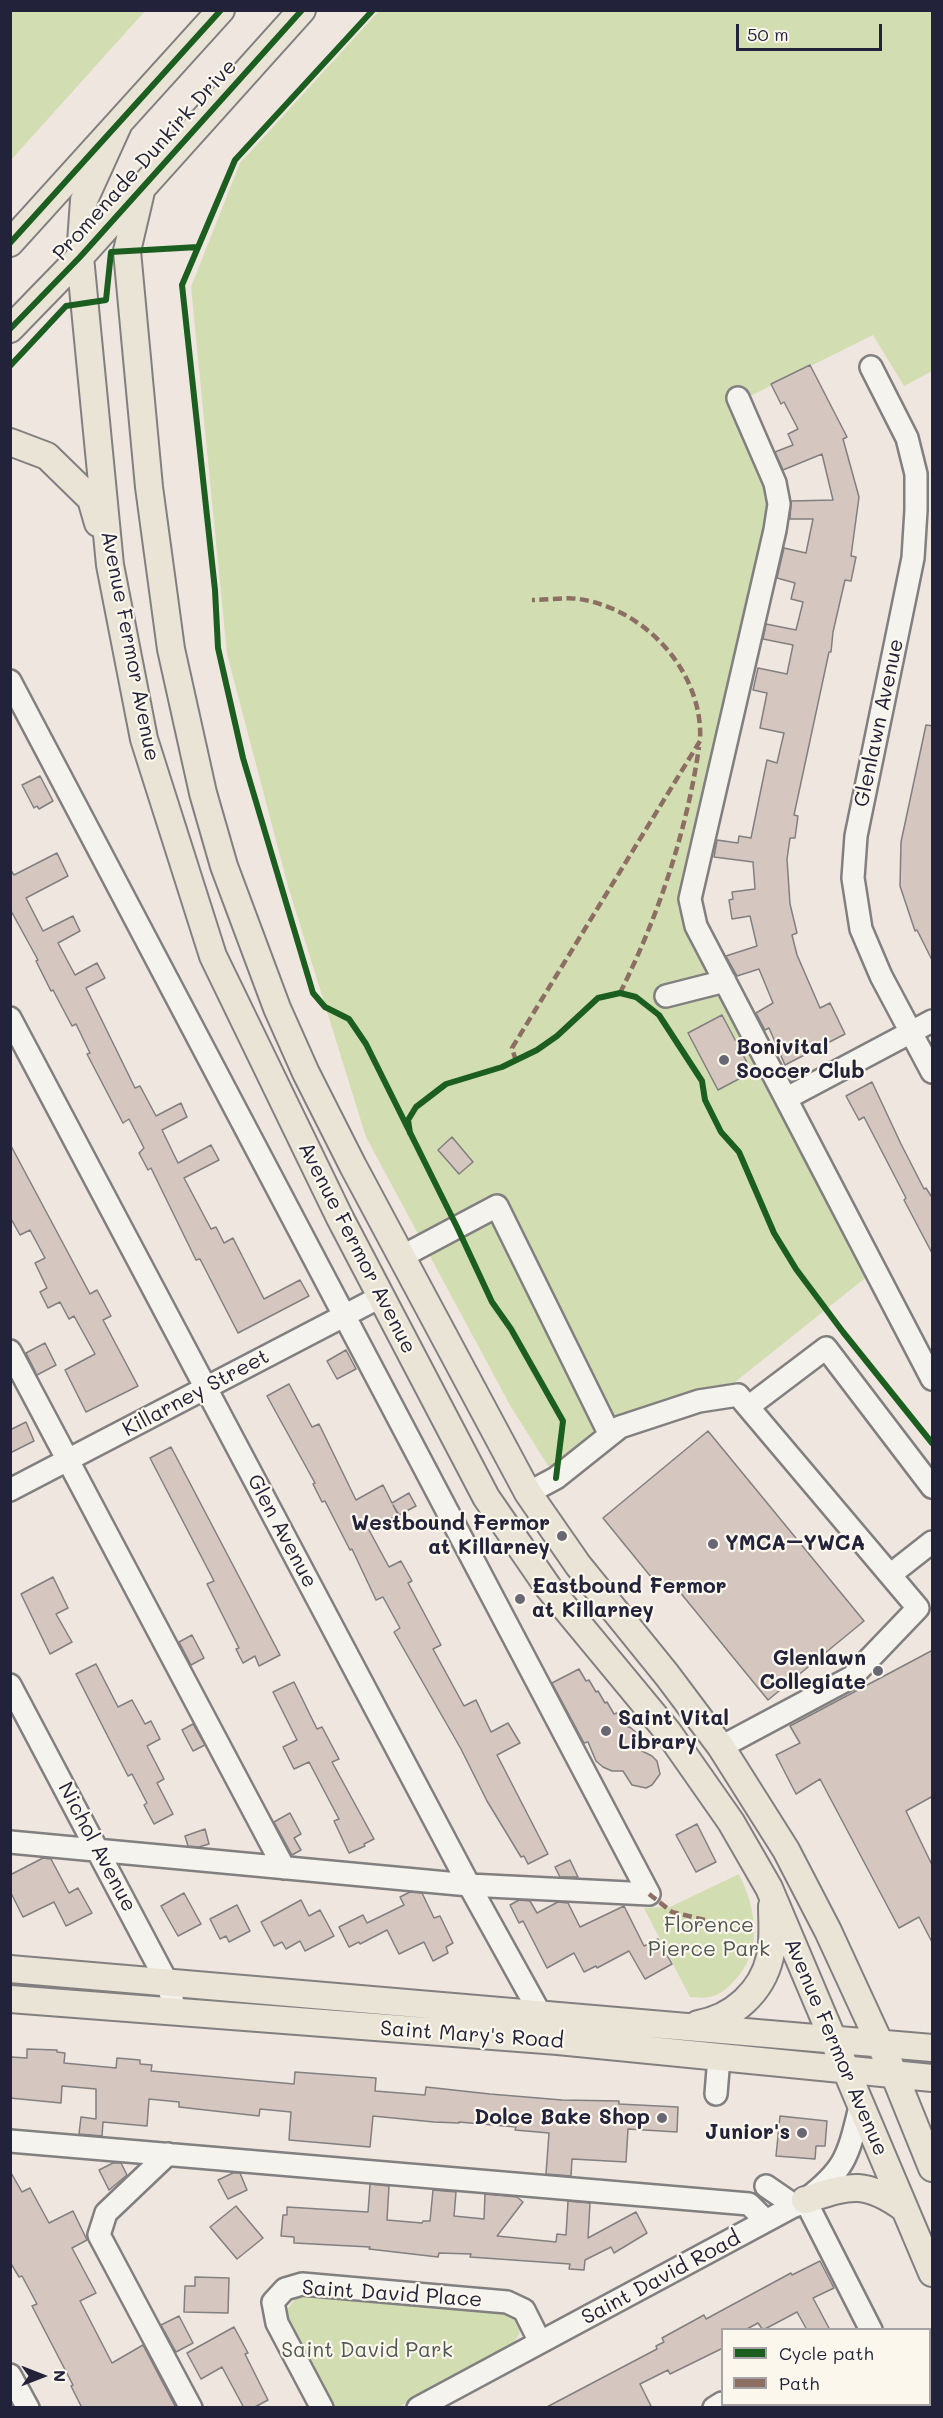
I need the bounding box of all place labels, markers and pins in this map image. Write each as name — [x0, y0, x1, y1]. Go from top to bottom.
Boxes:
place label: Bonivital Soccer Club — [736, 1035, 865, 1085]
marker: Bonivital Soccer Club — [717, 1053, 731, 1067]
place label: Westbound Fermor at Killarney — [351, 1511, 550, 1561]
marker: Westbound Fermor at Killarney — [555, 1529, 569, 1543]
place label: YMCA–YWCA — [725, 1531, 865, 1557]
marker: YMCA–YWCA — [706, 1537, 720, 1551]
place label: Eastbound Fermor at Killarney — [532, 1574, 727, 1624]
marker: Eastbound Fermor at Killarney — [513, 1592, 527, 1606]
place label: Glenlawn Collegiate — [759, 1646, 866, 1696]
marker: Glenlawn Collegiate — [871, 1664, 885, 1678]
place label: Saint Vital Library — [618, 1706, 729, 1756]
marker: Saint Vital Library — [599, 1724, 613, 1738]
place label: Dolce Bake Shop — [474, 2105, 650, 2131]
marker: Dolce Bake Shop — [655, 2111, 669, 2125]
place label: Junior's — [705, 2120, 790, 2146]
marker: Junior's — [795, 2126, 809, 2140]

